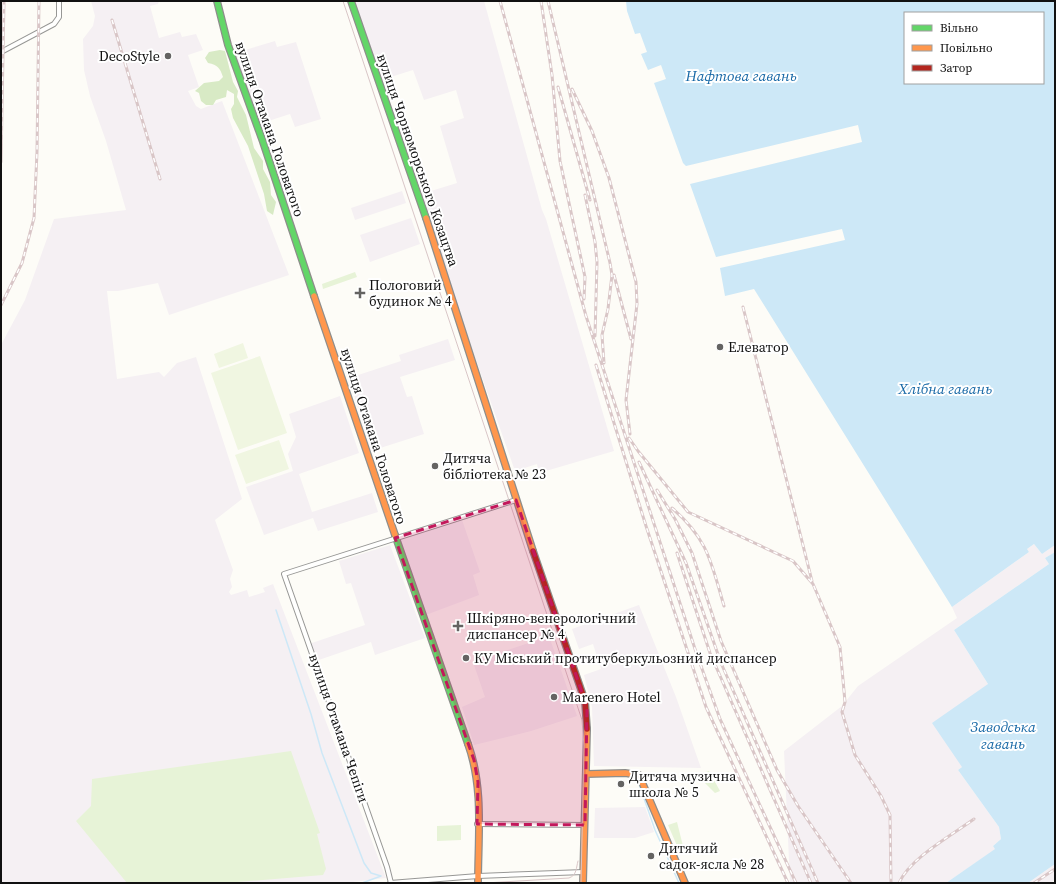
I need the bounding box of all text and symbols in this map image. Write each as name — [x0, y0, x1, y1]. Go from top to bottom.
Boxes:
legend — [904, 12, 1044, 84]
text: Вільно — [940, 20, 979, 36]
street label: вулиця Отамана Головатого — [231, 39, 310, 220]
text: Повільно — [940, 40, 993, 56]
place label: DecoStyle — [99, 46, 160, 66]
marker: DecoStyle — [163, 51, 173, 61]
street label: вулиця Чорноморського Козацтва — [372, 51, 464, 270]
text: Затор — [940, 60, 972, 76]
water label: Нафтова гавань — [685, 65, 797, 86]
place label: Пологовий будинок № 4 — [369, 275, 452, 311]
marker: Пологовий будинок № 4 — [354, 287, 366, 299]
place label: Елеватор — [728, 337, 789, 357]
marker: Елеватор — [715, 342, 725, 352]
street label: вулиця Отамана Головатого — [336, 345, 412, 527]
water label: Хлібна гавань — [897, 378, 992, 399]
place label: Дитяча бібліотека № 23 — [443, 448, 546, 484]
marker: Дитяча бібліотека № 23 — [430, 461, 440, 471]
place label: Шкіряно-венерологічний диспансер № 4 — [467, 608, 636, 644]
marker: Шкіряно-венерологічний диспансер № 4 — [452, 620, 464, 632]
place label: КУ Міський протитуберкульозний диспансер — [474, 648, 777, 668]
street label: вулиця Отамана Чепіги — [304, 651, 374, 805]
marker: КУ Міський протитуберкульозний диспансер — [461, 653, 471, 663]
place label: Marenero Hotel — [562, 687, 661, 707]
marker: Marenero Hotel — [549, 692, 559, 702]
water label: Заводська гавань — [970, 716, 1036, 754]
place label: Дитяча музична школа № 5 — [629, 766, 737, 802]
marker: Дитяча музична школа № 5 — [616, 779, 626, 789]
place label: Дитячий садок-ясла № 28 — [659, 838, 764, 874]
marker: Дитячий садок-ясла № 28 — [646, 851, 656, 861]

